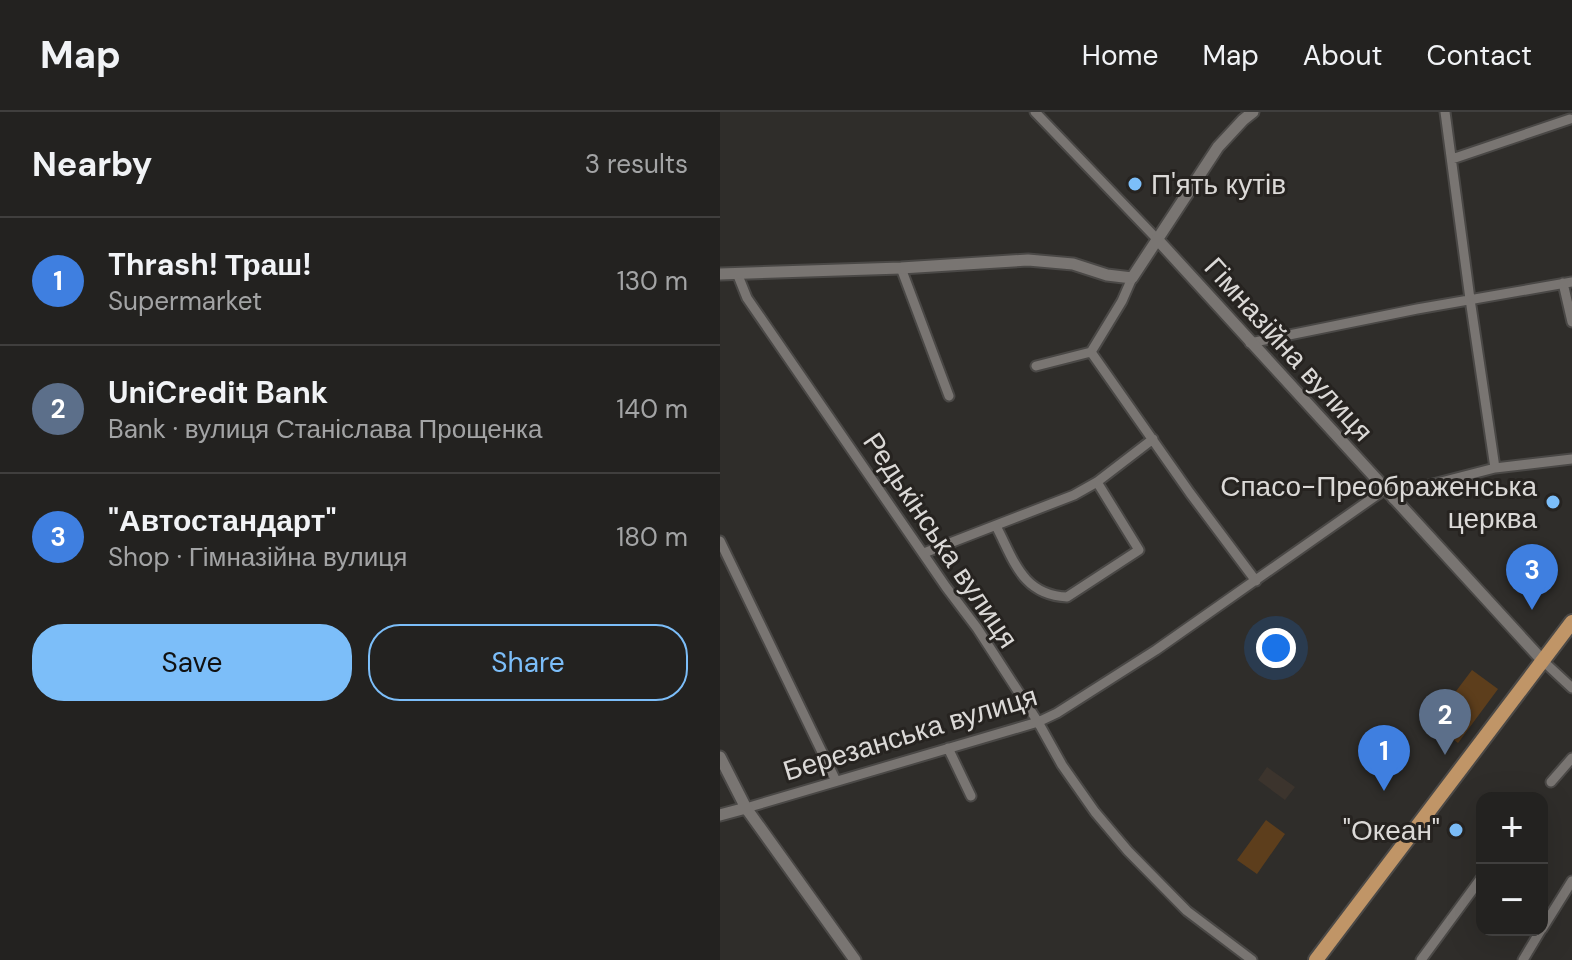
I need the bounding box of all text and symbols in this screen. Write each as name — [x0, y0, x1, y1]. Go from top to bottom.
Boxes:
text: Map — [40, 30, 121, 80]
text: Home — [1082, 37, 1158, 74]
text: Map — [1202, 37, 1259, 74]
text: About — [1303, 37, 1382, 74]
text: Contact — [1426, 37, 1532, 74]
text: Nearby — [32, 142, 152, 187]
text: 3 results — [585, 147, 688, 181]
place label: П'ять кутів — [1151, 166, 1286, 203]
marker: П'ять кутів — [1126, 175, 1144, 193]
text: Thrash! Траш! — [108, 245, 312, 284]
street label: Гімназійна вулиця — [1196, 250, 1381, 449]
text: 1 — [53, 264, 63, 298]
text: 130 m — [617, 264, 688, 298]
text: Supermarket — [108, 284, 262, 318]
text: UniCredit Bank — [108, 373, 328, 412]
text: 2 — [50, 392, 66, 426]
text: 140 m — [616, 392, 688, 426]
text: Bank · вулиця Станіслава Прощенка — [108, 412, 543, 446]
street label: Редькінська вулиця — [855, 425, 1027, 655]
place label: Спасо-Преображенська церква — [1220, 468, 1537, 537]
marker: Спасо-Преображенська церква — [1544, 493, 1562, 511]
text: "Автостандарт" — [108, 501, 337, 540]
text: 3 — [50, 520, 66, 554]
text: 180 m — [616, 520, 688, 554]
text: Shop · Гімназійна вулиця — [108, 540, 407, 574]
pin: 3 — [1506, 544, 1558, 610]
button: Save — [32, 624, 352, 701]
button: Share — [368, 624, 688, 701]
your location — [1256, 628, 1296, 668]
street label: Березанська вулиця — [779, 677, 1042, 790]
pin: 2 — [1419, 689, 1471, 755]
pin: 1 — [1358, 725, 1410, 791]
map controls — [1476, 792, 1548, 936]
button: + — [1476, 792, 1548, 864]
place label: "Океан" — [1343, 812, 1440, 849]
marker: "Океан" — [1447, 821, 1465, 839]
button: − — [1476, 864, 1548, 936]

